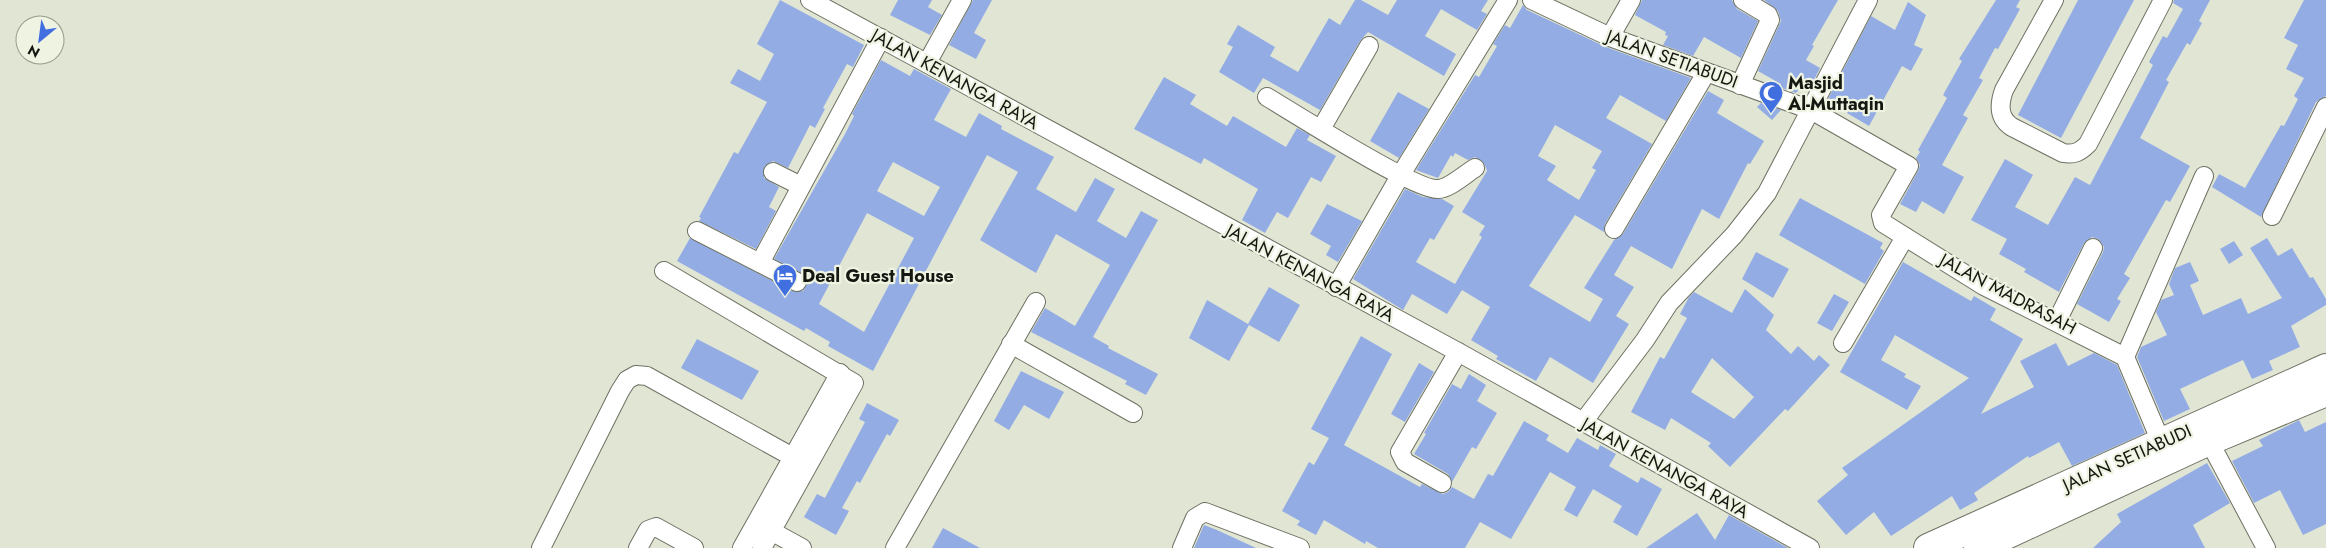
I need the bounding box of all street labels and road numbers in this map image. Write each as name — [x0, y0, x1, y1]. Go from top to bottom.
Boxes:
street label: JALAN KENANGA RAYA — [865, 21, 1043, 136]
street label: JALAN SETIABUDI — [1601, 22, 1742, 95]
street label: JALAN KENANGA RAYA — [1219, 217, 1399, 329]
street label: JALAN MADRASAH — [1933, 246, 2081, 341]
street label: JALAN KENANGA RAYA — [1575, 410, 1753, 525]
street label: JALAN SETIABUDI — [2057, 418, 2196, 499]

